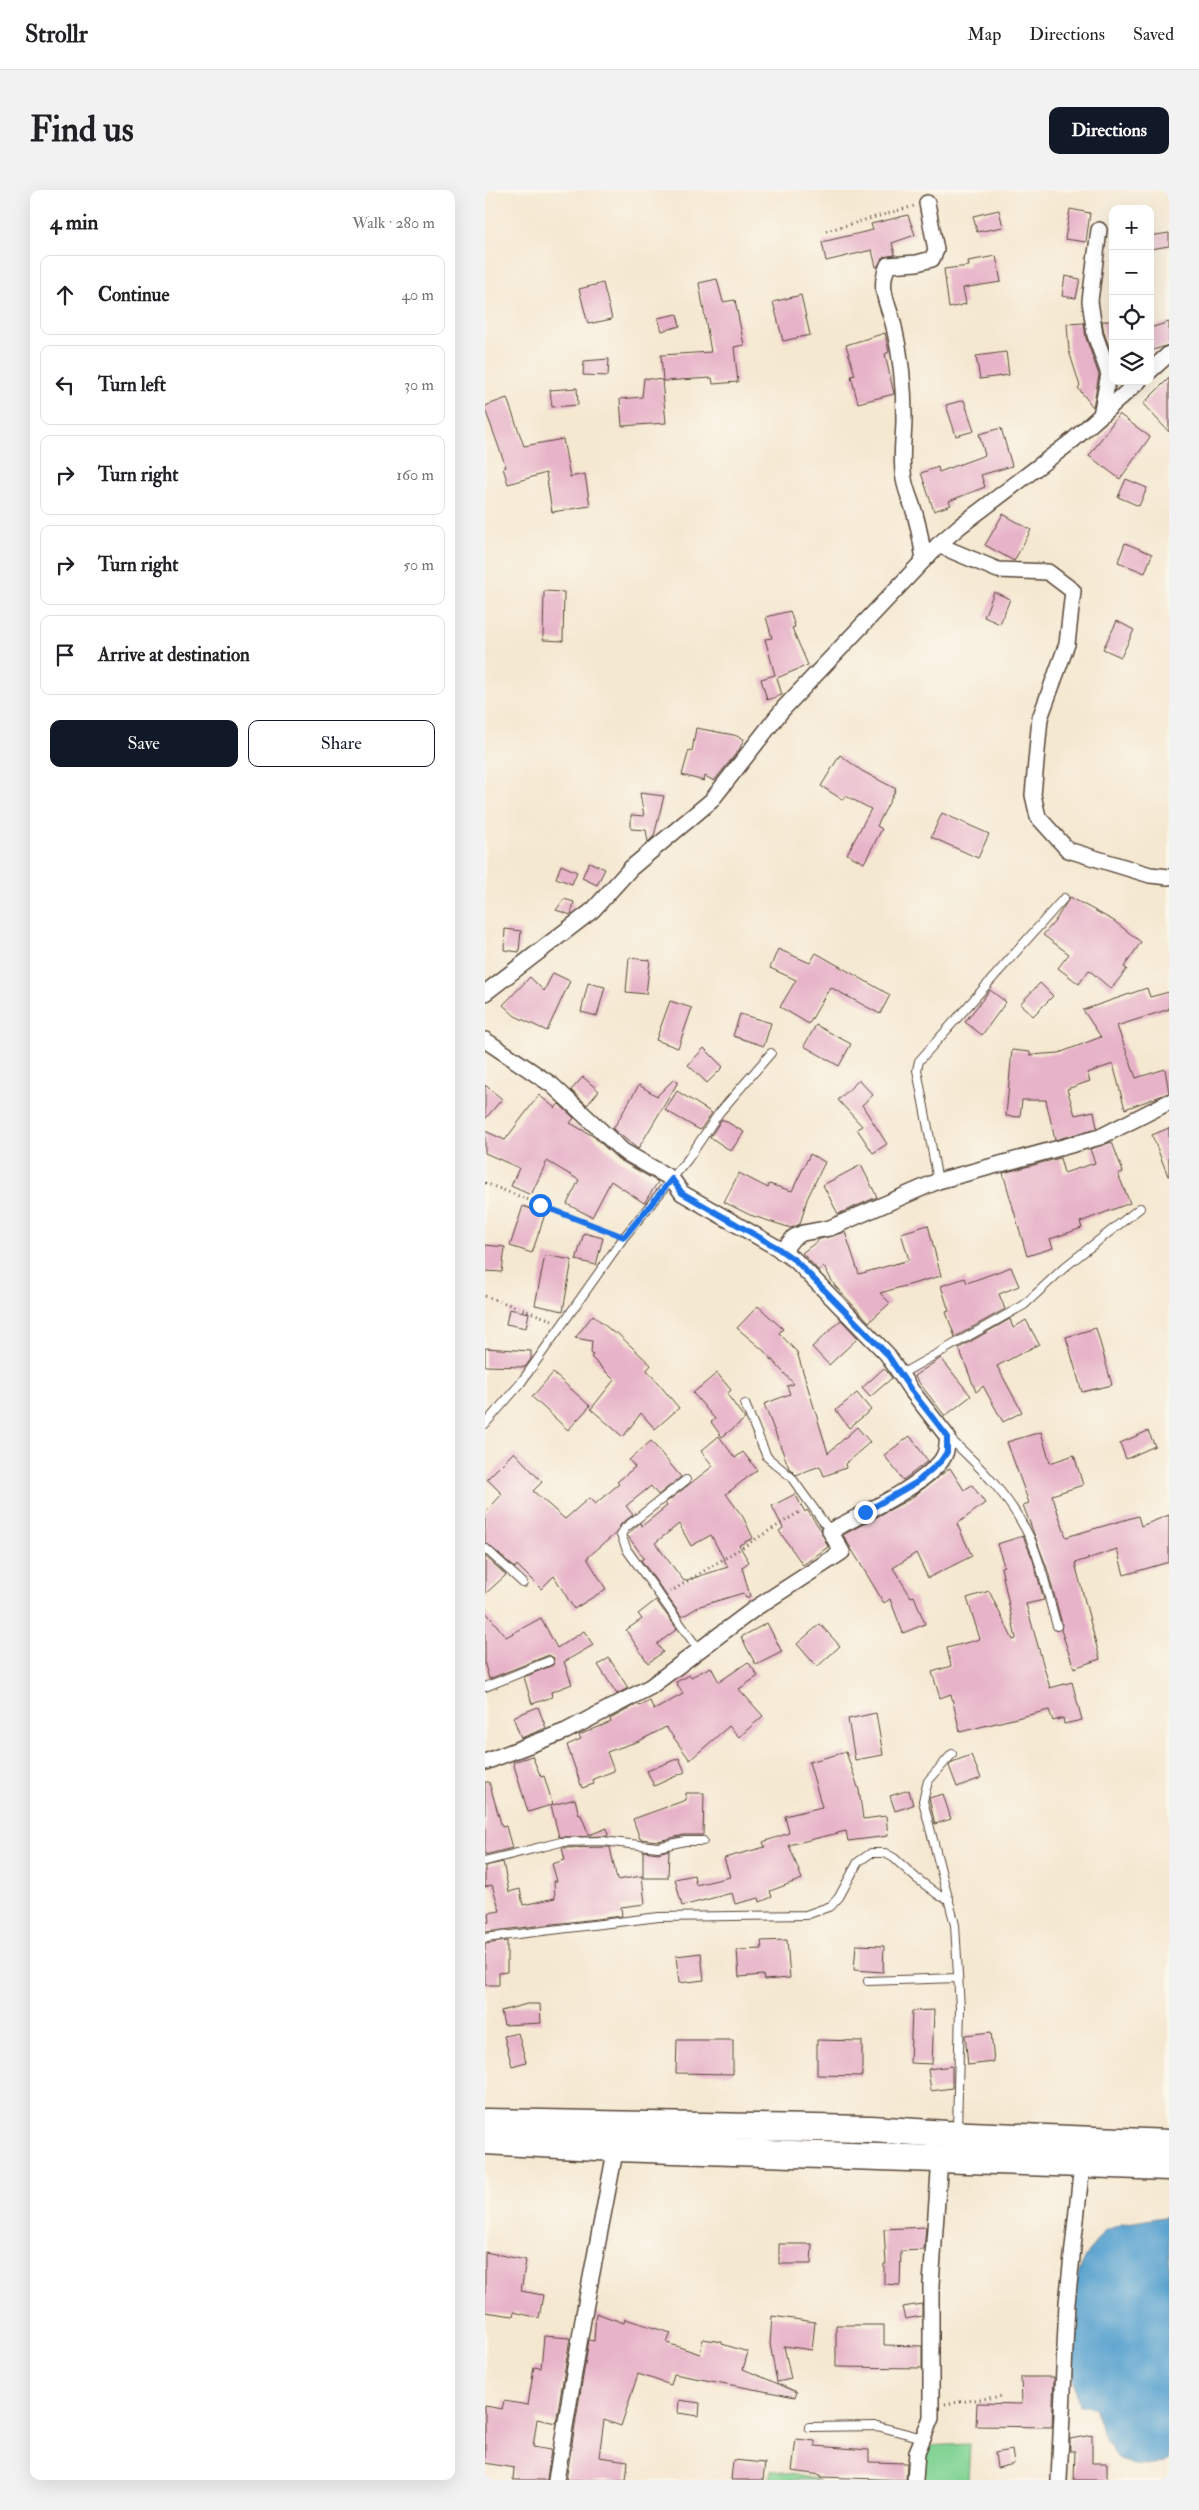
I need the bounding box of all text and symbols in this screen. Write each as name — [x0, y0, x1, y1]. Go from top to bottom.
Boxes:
text: Strollr — [25, 19, 88, 50]
text: Map — [968, 23, 1001, 46]
text: Directions — [1029, 23, 1105, 46]
text: Saved — [1133, 23, 1174, 46]
button: Directions — [1049, 107, 1169, 154]
text: Find us — [30, 108, 134, 152]
map controls — [1109, 205, 1154, 385]
button: + — [1109, 205, 1154, 250]
text: 4 min — [50, 209, 98, 236]
text: Walk · 280 m — [352, 213, 435, 233]
button: − — [1109, 250, 1154, 295]
icon: ahead — [51, 281, 79, 309]
text: Continue — [98, 283, 169, 307]
text: 40 m — [401, 285, 434, 305]
button: locate — [1109, 295, 1154, 340]
button: layers — [1109, 340, 1154, 385]
icon: left — [51, 371, 79, 399]
text: Turn left — [98, 373, 166, 397]
text: 30 m — [404, 375, 434, 395]
icon: right — [51, 461, 79, 489]
text: Turn right — [98, 463, 178, 487]
text: 160 m — [396, 465, 434, 485]
icon: right — [51, 551, 79, 579]
text: Turn right — [98, 553, 178, 577]
text: 50 m — [403, 555, 434, 575]
icon: arrive — [51, 641, 79, 669]
text: Arrive at destination — [98, 643, 250, 667]
button: Save — [50, 720, 238, 767]
button: Share — [248, 720, 435, 767]
route start — [529, 1194, 552, 1217]
route end — [854, 1501, 877, 1524]

